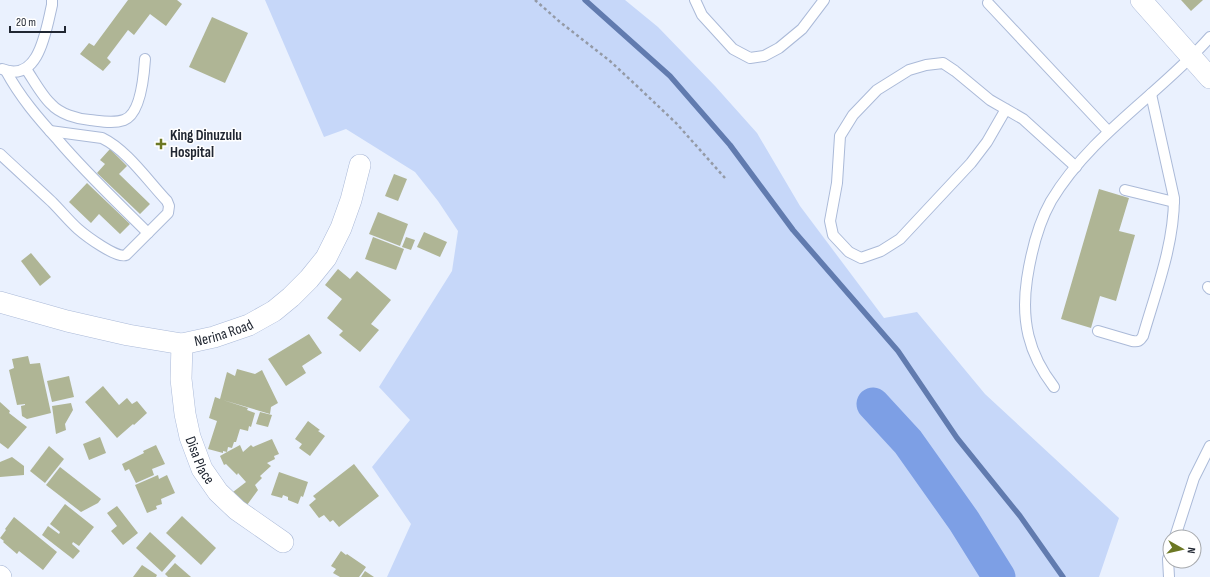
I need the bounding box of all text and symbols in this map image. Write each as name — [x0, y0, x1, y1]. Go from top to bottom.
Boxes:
scale bar — [10, 8, 65, 34]
text: 20 m — [16, 15, 36, 30]
place label: King Dinuzulu Hospital — [170, 126, 242, 162]
marker: King Dinuzulu Hospital — [155, 138, 167, 150]
street label: Nerina Road — [192, 315, 257, 351]
street label: Disa Place — [181, 434, 219, 488]
north arrow — [1162, 529, 1202, 569]
text: N — [1185, 547, 1198, 554]

